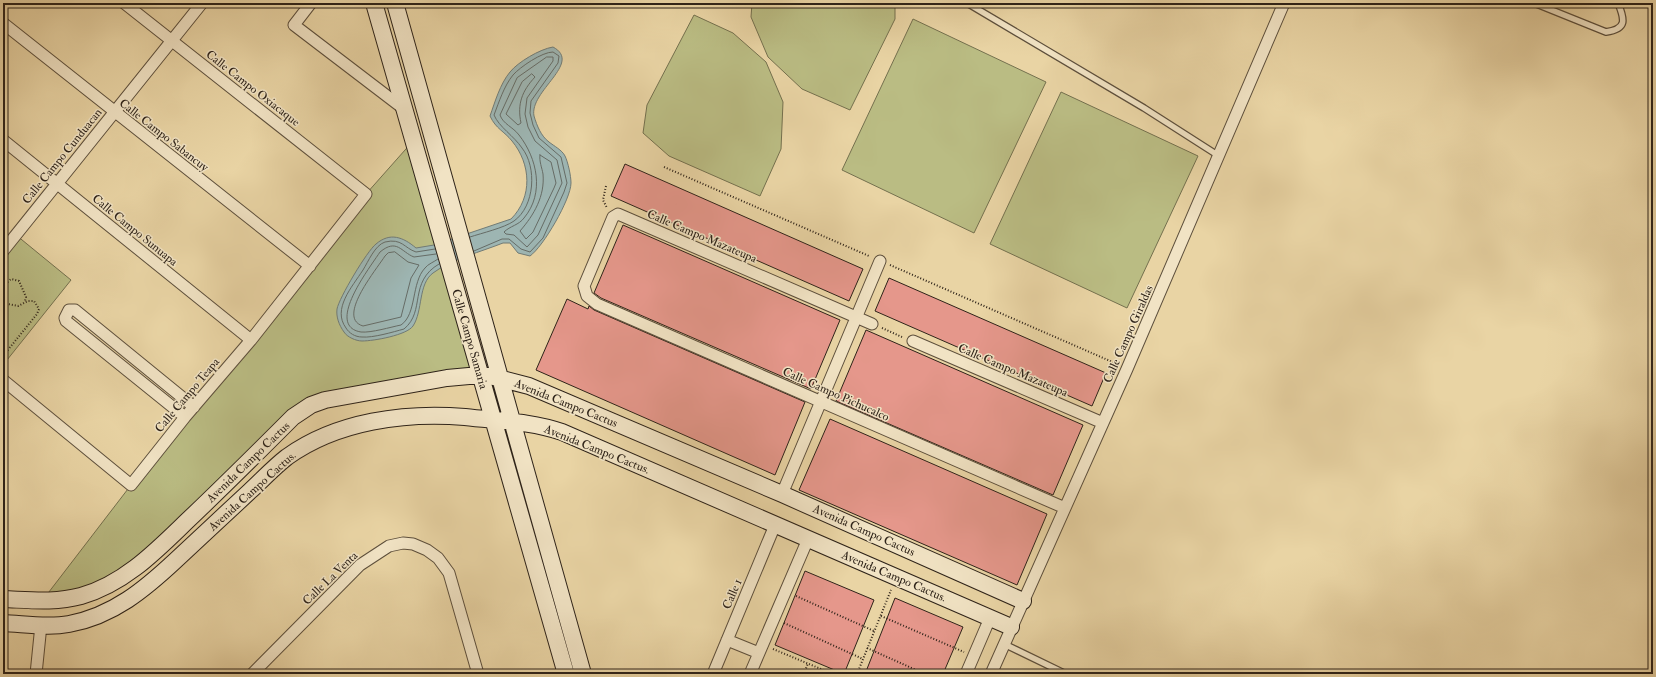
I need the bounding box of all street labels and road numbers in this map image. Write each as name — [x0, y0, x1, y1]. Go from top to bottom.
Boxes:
street label: Calle Campo Oxiacaque — [203, 47, 303, 130]
street label: Calle Campo Sabancuy — [116, 96, 212, 175]
street label: Calle Campo Cunduacan — [19, 105, 106, 207]
street label: Calle Campo Sunuapa — [89, 191, 181, 270]
street label: Calle Campo Mazateupa — [645, 207, 760, 267]
street label: Calle Campo Giraldas — [1100, 283, 1157, 385]
street label: Calle Campo Samaria — [448, 288, 491, 392]
street label: Calle Campo Mazateupa — [956, 341, 1071, 401]
street label: Calle Campo Teapa — [152, 354, 224, 436]
street label: Calle Campo Pichucalco — [780, 364, 892, 425]
street label: Avenida Campo Cactus — [511, 376, 620, 431]
street label: Avenida Campo Cactus — [203, 419, 293, 507]
street label: Avenida Campo Cactus. — [541, 421, 652, 477]
street label: Avenida Campo Cactus. — [205, 448, 299, 535]
street label: Avenida Campo Cactus — [810, 501, 917, 560]
street label: Avenida Campo Cactus. — [838, 547, 949, 605]
street label: Calle La Venta — [300, 548, 362, 608]
street label: Calle 1 — [719, 577, 746, 612]

